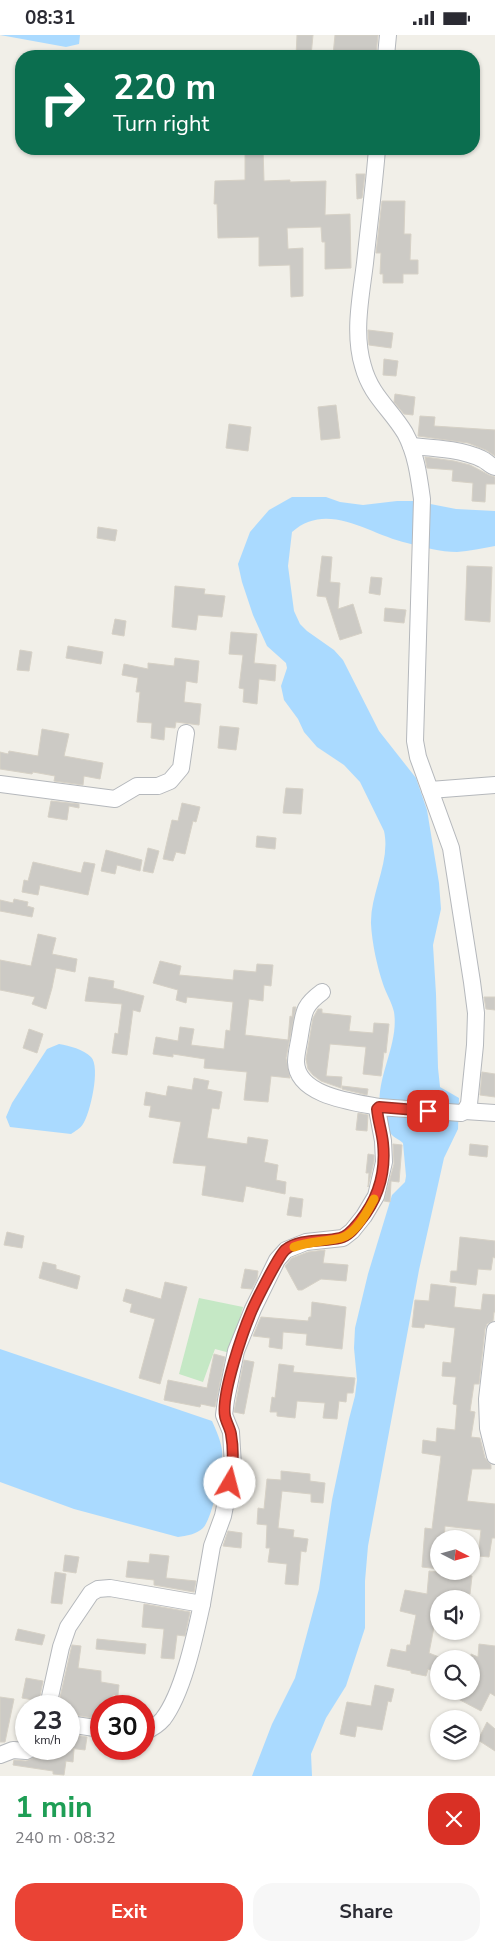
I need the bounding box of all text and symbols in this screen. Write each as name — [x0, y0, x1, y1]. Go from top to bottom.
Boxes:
text: 08:31 — [25, 5, 75, 31]
text: 220 m — [113, 64, 216, 111]
icon: right — [30, 70, 95, 135]
text: Turn right — [113, 109, 209, 139]
pin — [407, 1090, 449, 1132]
icon: arrive — [414, 1097, 442, 1125]
position arrow — [203, 1456, 255, 1508]
north arrow — [430, 1530, 480, 1580]
map controls — [430, 1530, 480, 1760]
button: sound — [430, 1590, 480, 1640]
button: search — [430, 1650, 480, 1700]
speed limit sign: 30 — [90, 1695, 155, 1760]
text: 23 — [32, 1704, 63, 1738]
button: layers — [430, 1710, 480, 1760]
text: km/h — [34, 1732, 61, 1748]
text: 1 min — [15, 1787, 93, 1828]
button: close — [428, 1793, 480, 1845]
text: 240 m · 08:32 — [15, 1827, 116, 1849]
button: Exit — [15, 1883, 243, 1941]
button: Share — [253, 1883, 480, 1941]

